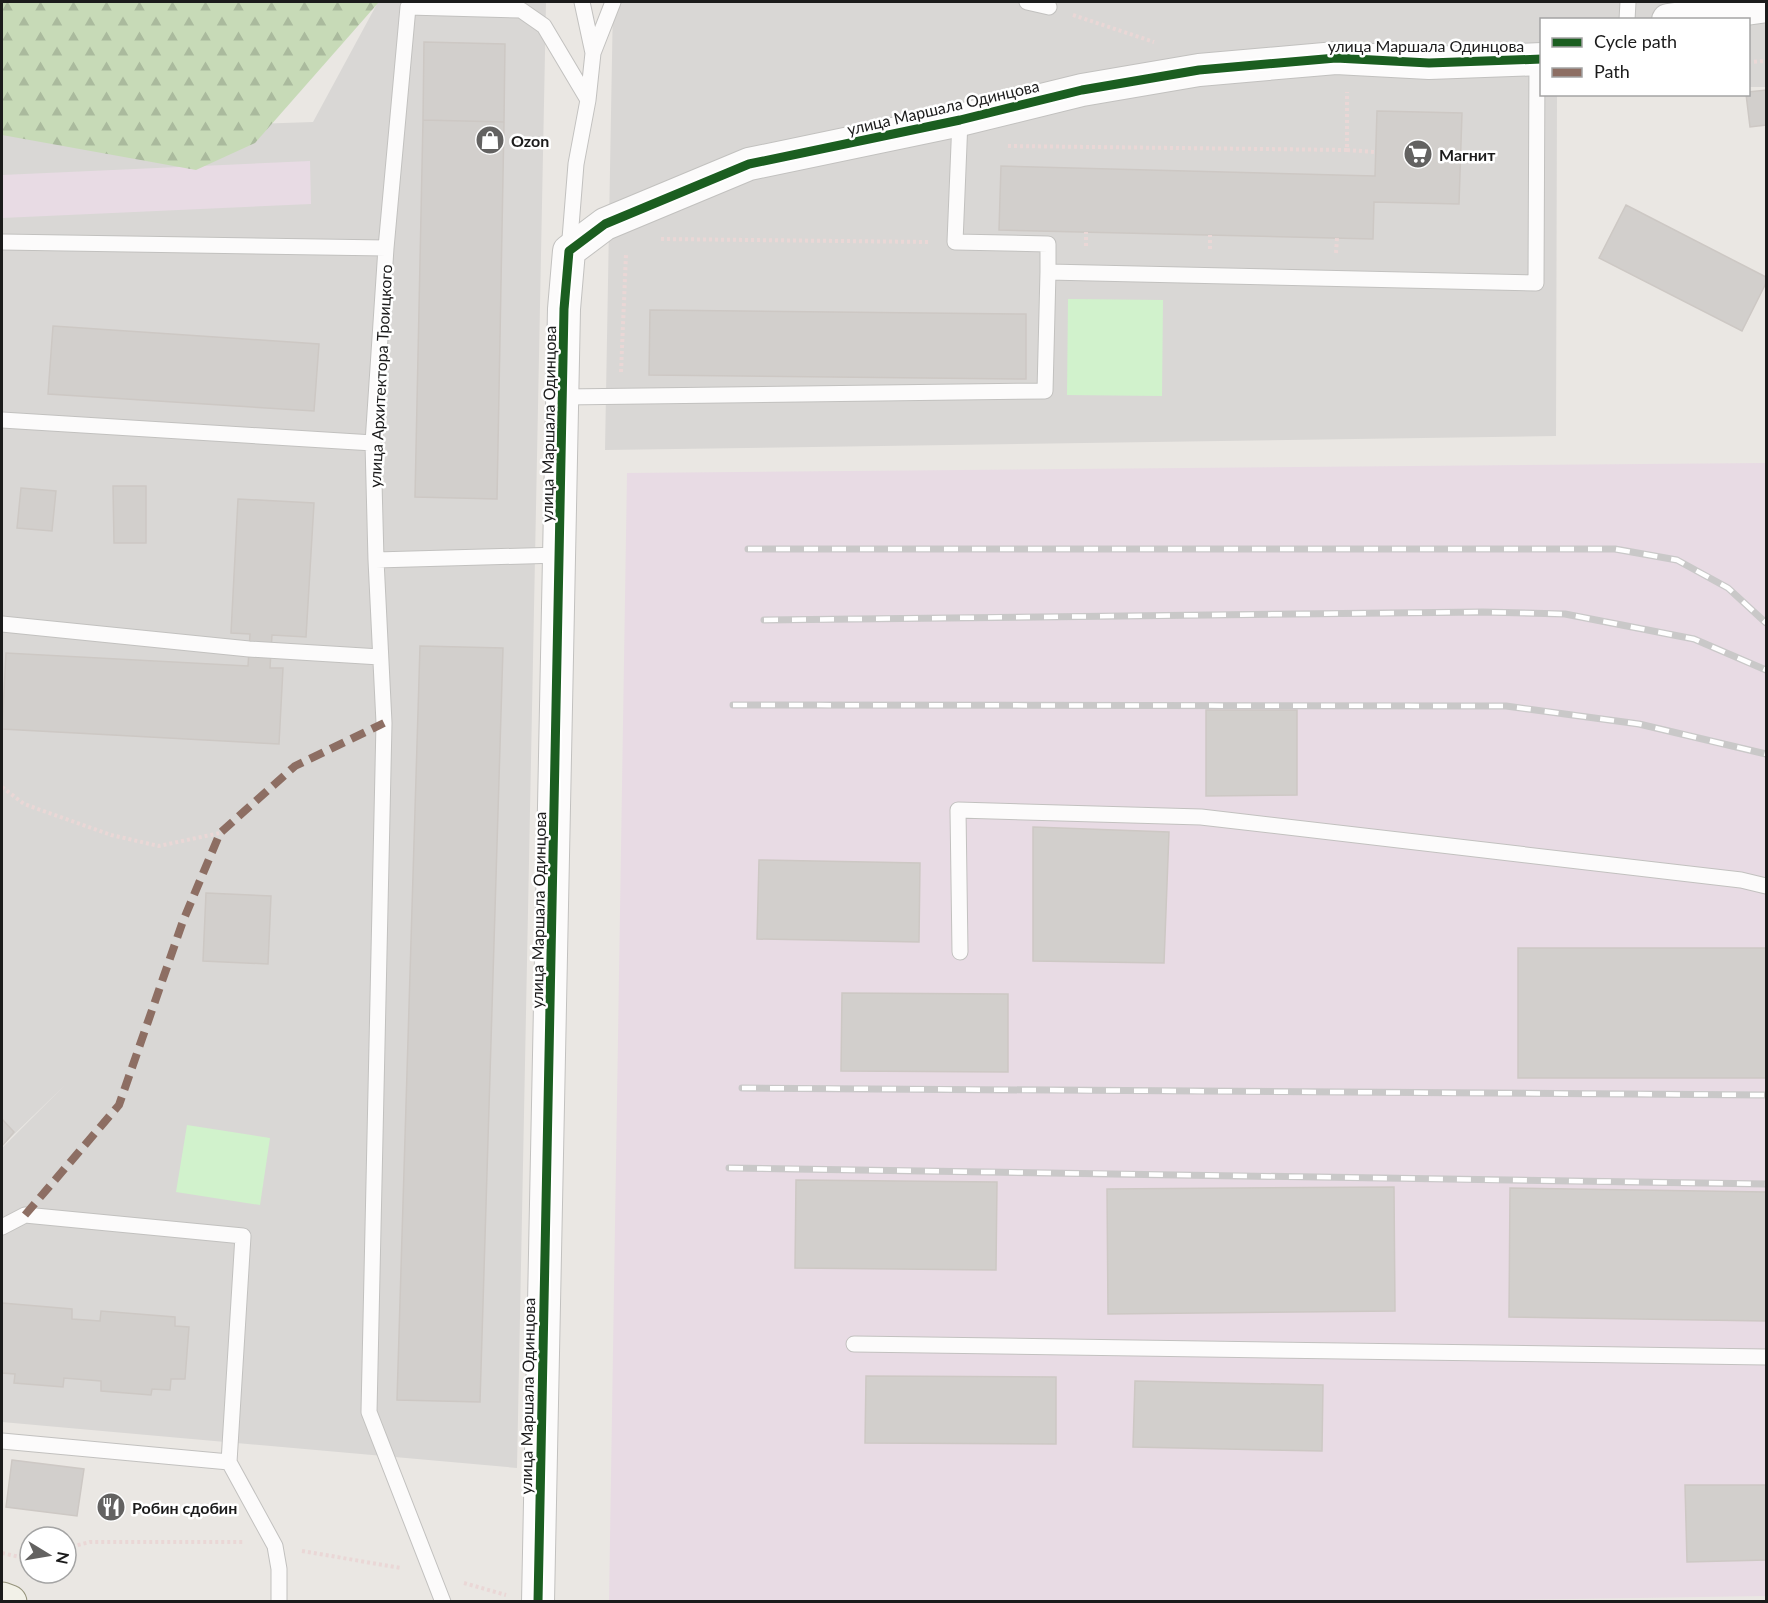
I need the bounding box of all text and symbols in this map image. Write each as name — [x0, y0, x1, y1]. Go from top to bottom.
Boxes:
legend — [1540, 18, 1750, 96]
text: Cycle path — [1594, 30, 1677, 52]
street label: улица Маршала Одинцова — [1328, 36, 1524, 55]
text: Path — [1594, 60, 1630, 82]
street label: улица Маршала Одинцова — [845, 76, 1041, 138]
shop icon: Ozon — [474, 124, 506, 156]
place label: Ozon — [511, 131, 549, 150]
supermarket icon: Магнит — [1402, 138, 1434, 170]
place label: Магнит — [1439, 145, 1496, 164]
street label: улица Архитектора Троицкого — [365, 264, 395, 488]
street label: улица Маршала Одинцова — [537, 326, 559, 522]
street label: улица Маршала Одинцова — [527, 812, 549, 1008]
street label: улица Маршала Одинцова — [516, 1298, 538, 1494]
restaurant icon: Робин сдобин — [95, 1491, 127, 1523]
place label: Робин сдобин — [132, 1498, 237, 1517]
north arrow — [18, 1525, 78, 1585]
text: N — [53, 1550, 74, 1566]

